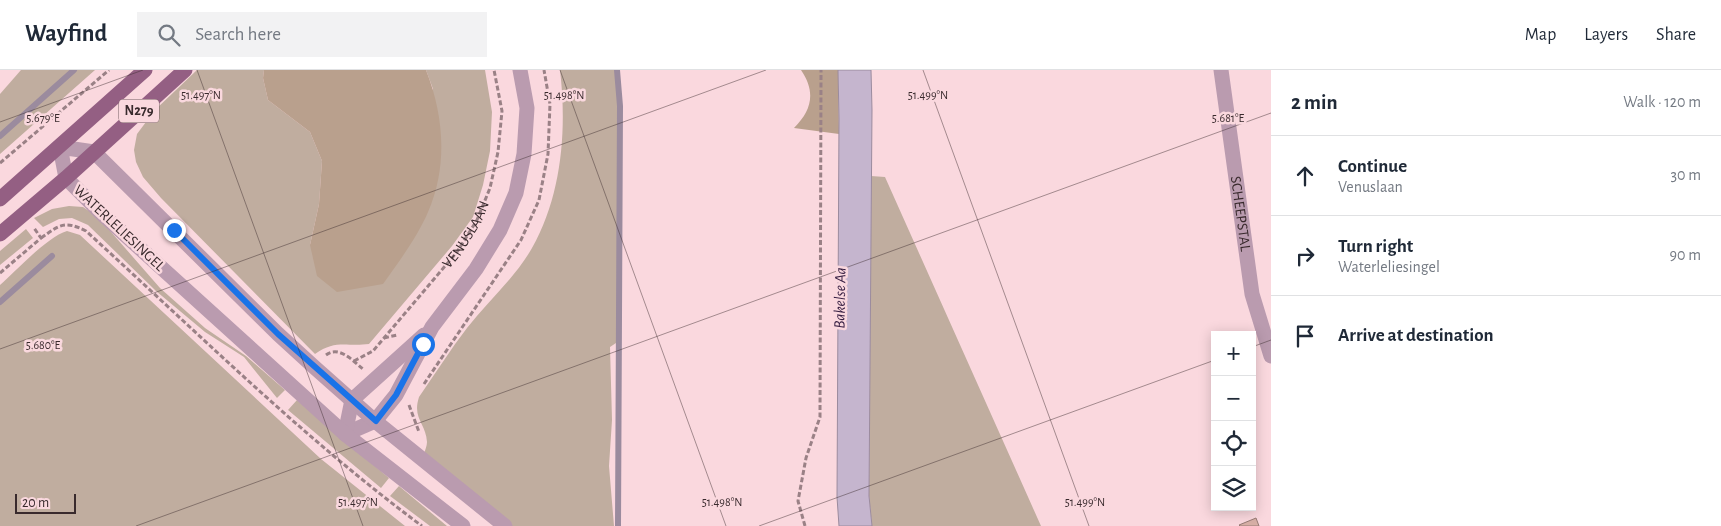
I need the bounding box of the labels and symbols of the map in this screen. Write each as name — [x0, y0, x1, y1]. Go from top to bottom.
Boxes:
text: 51.497°N — [181, 89, 221, 101]
text: 51.498°N — [544, 89, 584, 101]
text: 51.499°N — [908, 89, 948, 101]
road number: N279 — [119, 99, 159, 122]
text: 5.679°E — [26, 112, 60, 124]
text: 5.681°E — [1212, 112, 1244, 124]
street label: SCHEEPSTAL — [1228, 175, 1254, 253]
street label: WATERLELIESINGEL — [71, 182, 168, 274]
street label: VENUSLAAN — [439, 199, 492, 271]
route end — [163, 219, 186, 242]
water label: Bakelse Aa — [831, 267, 849, 329]
route start — [412, 333, 435, 356]
text: 5.680°E — [26, 339, 61, 351]
scale bar — [15, 491, 76, 514]
text: 51.497°N — [338, 496, 378, 508]
text: 51.498°N — [702, 496, 742, 508]
text: 51.499°N — [1065, 496, 1105, 508]

